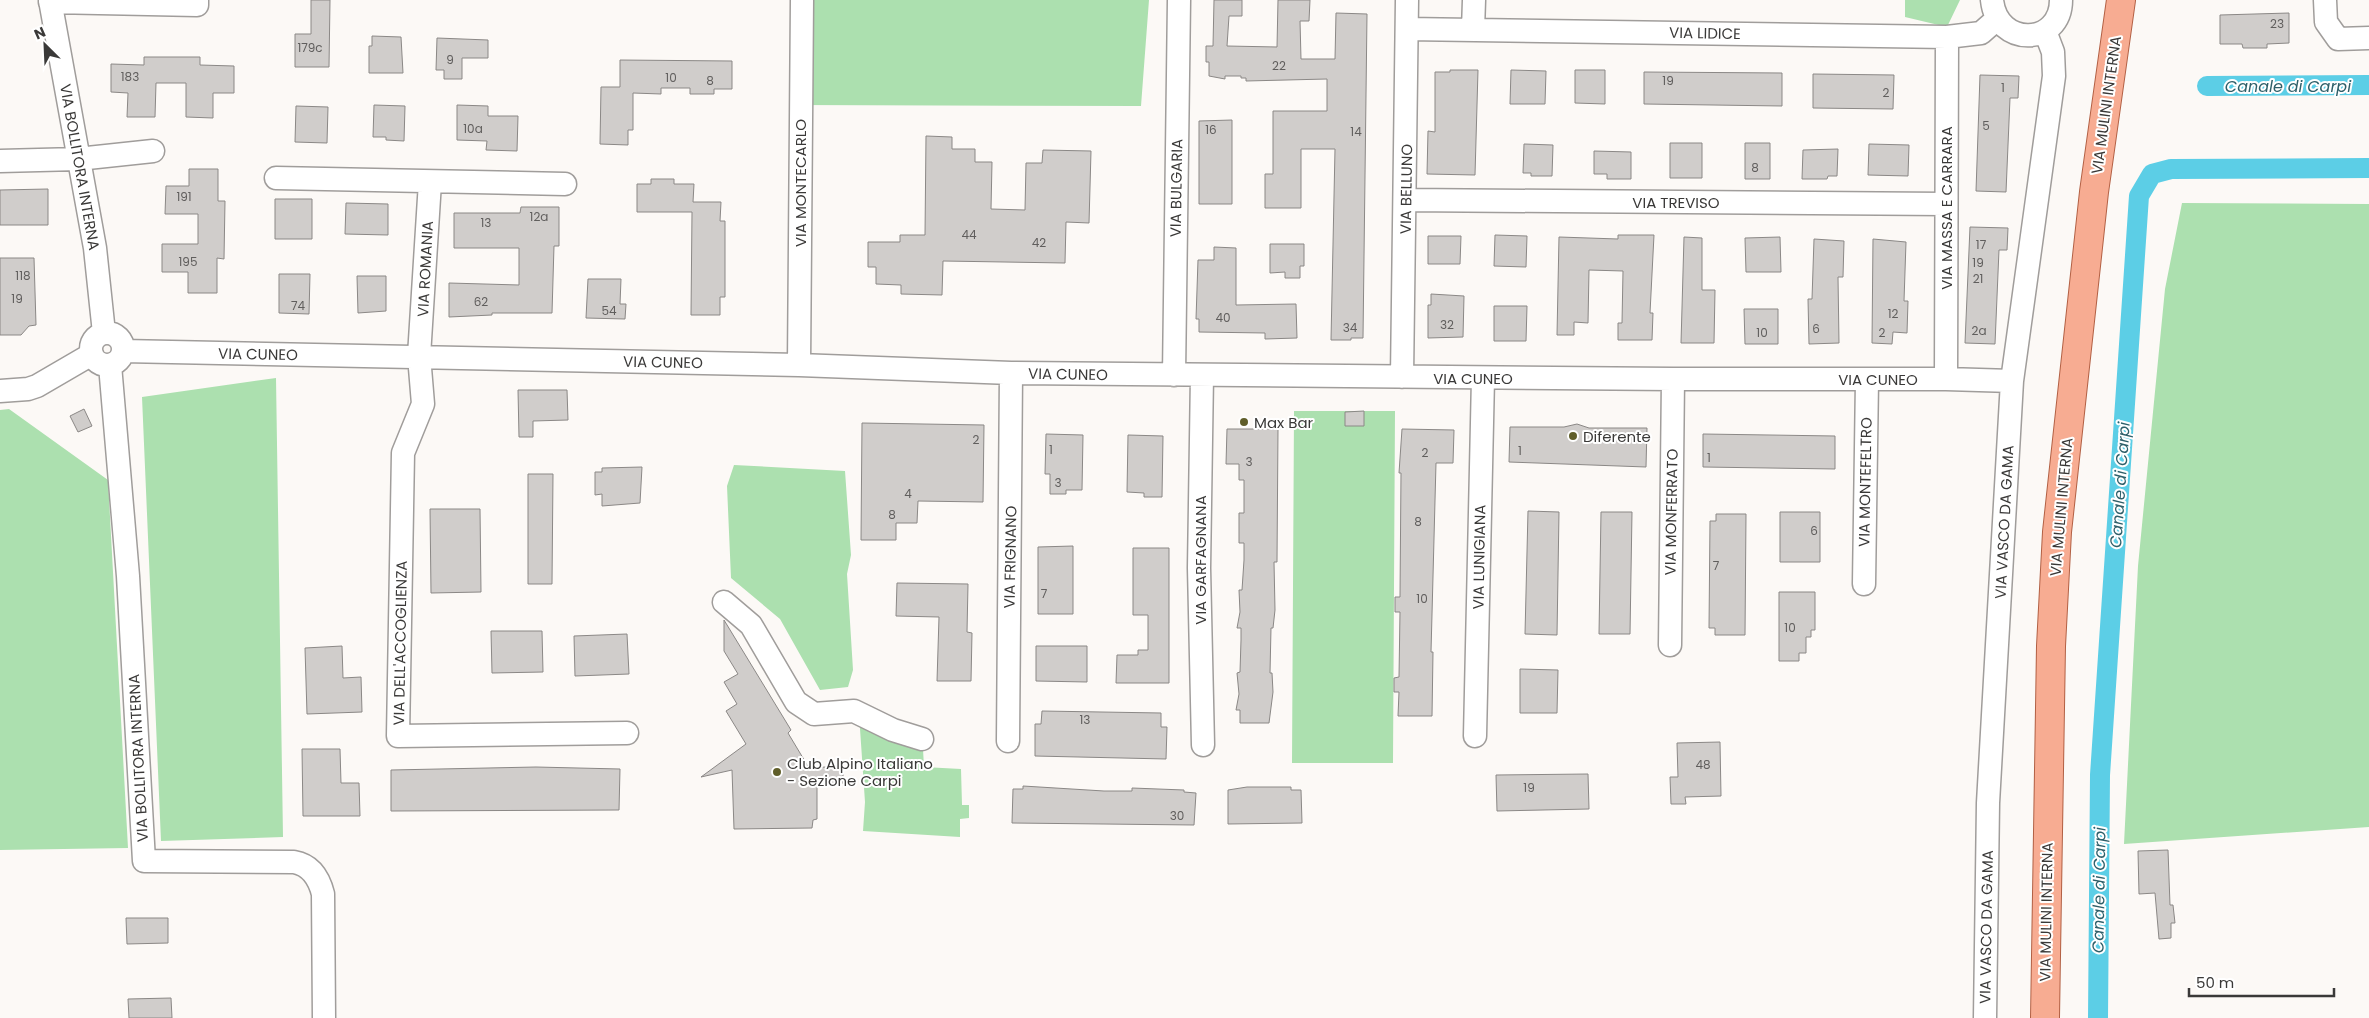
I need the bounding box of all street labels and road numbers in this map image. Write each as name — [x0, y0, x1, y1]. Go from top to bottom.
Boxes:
street label: VIA LIDICE — [1669, 22, 1741, 44]
street label: VIA MULINI INTERNA — [2086, 35, 2126, 175]
street label: VIA BOLLITORA INTERNA — [55, 82, 105, 252]
street label: VIA MONTECARLO — [790, 119, 811, 247]
street label: VIA MASSA E CARRARA — [1936, 126, 1957, 290]
street label: VIA BULGARIA — [1165, 139, 1187, 237]
street label: VIA BELLUNO — [1395, 143, 1417, 234]
street label: VIA TREVISO — [1632, 192, 1720, 213]
street label: VIA ROMANIA — [412, 220, 438, 318]
street label: VIA CUNEO — [218, 343, 298, 365]
street label: VIA CUNEO — [623, 351, 703, 373]
street label: VIA CUNEO — [1028, 363, 1108, 385]
street label: VIA CUNEO — [1433, 368, 1513, 389]
street label: VIA CUNEO — [1838, 369, 1918, 390]
street label: VIA MONTEFELTRO — [1853, 417, 1877, 547]
street label: VIA MULINI INTERNA — [2044, 437, 2078, 577]
street label: VIA VASCO DA GAMA — [1989, 445, 2019, 599]
street label: VIA MONFERRATO — [1659, 448, 1683, 576]
street label: VIA GARFAGNANA — [1190, 495, 1211, 625]
street label: VIA LUNIGIANA — [1468, 504, 1490, 610]
street label: VIA FRIGNANO — [999, 505, 1021, 609]
street label: VIA DELL'ACCOGLIENZA — [388, 560, 412, 726]
street label: VIA BOLLITORA INTERNA — [123, 673, 153, 843]
street label: VIA MULINI INTERNA — [2034, 842, 2058, 982]
street label: VIA VASCO DA GAMA — [1974, 850, 1998, 1004]

